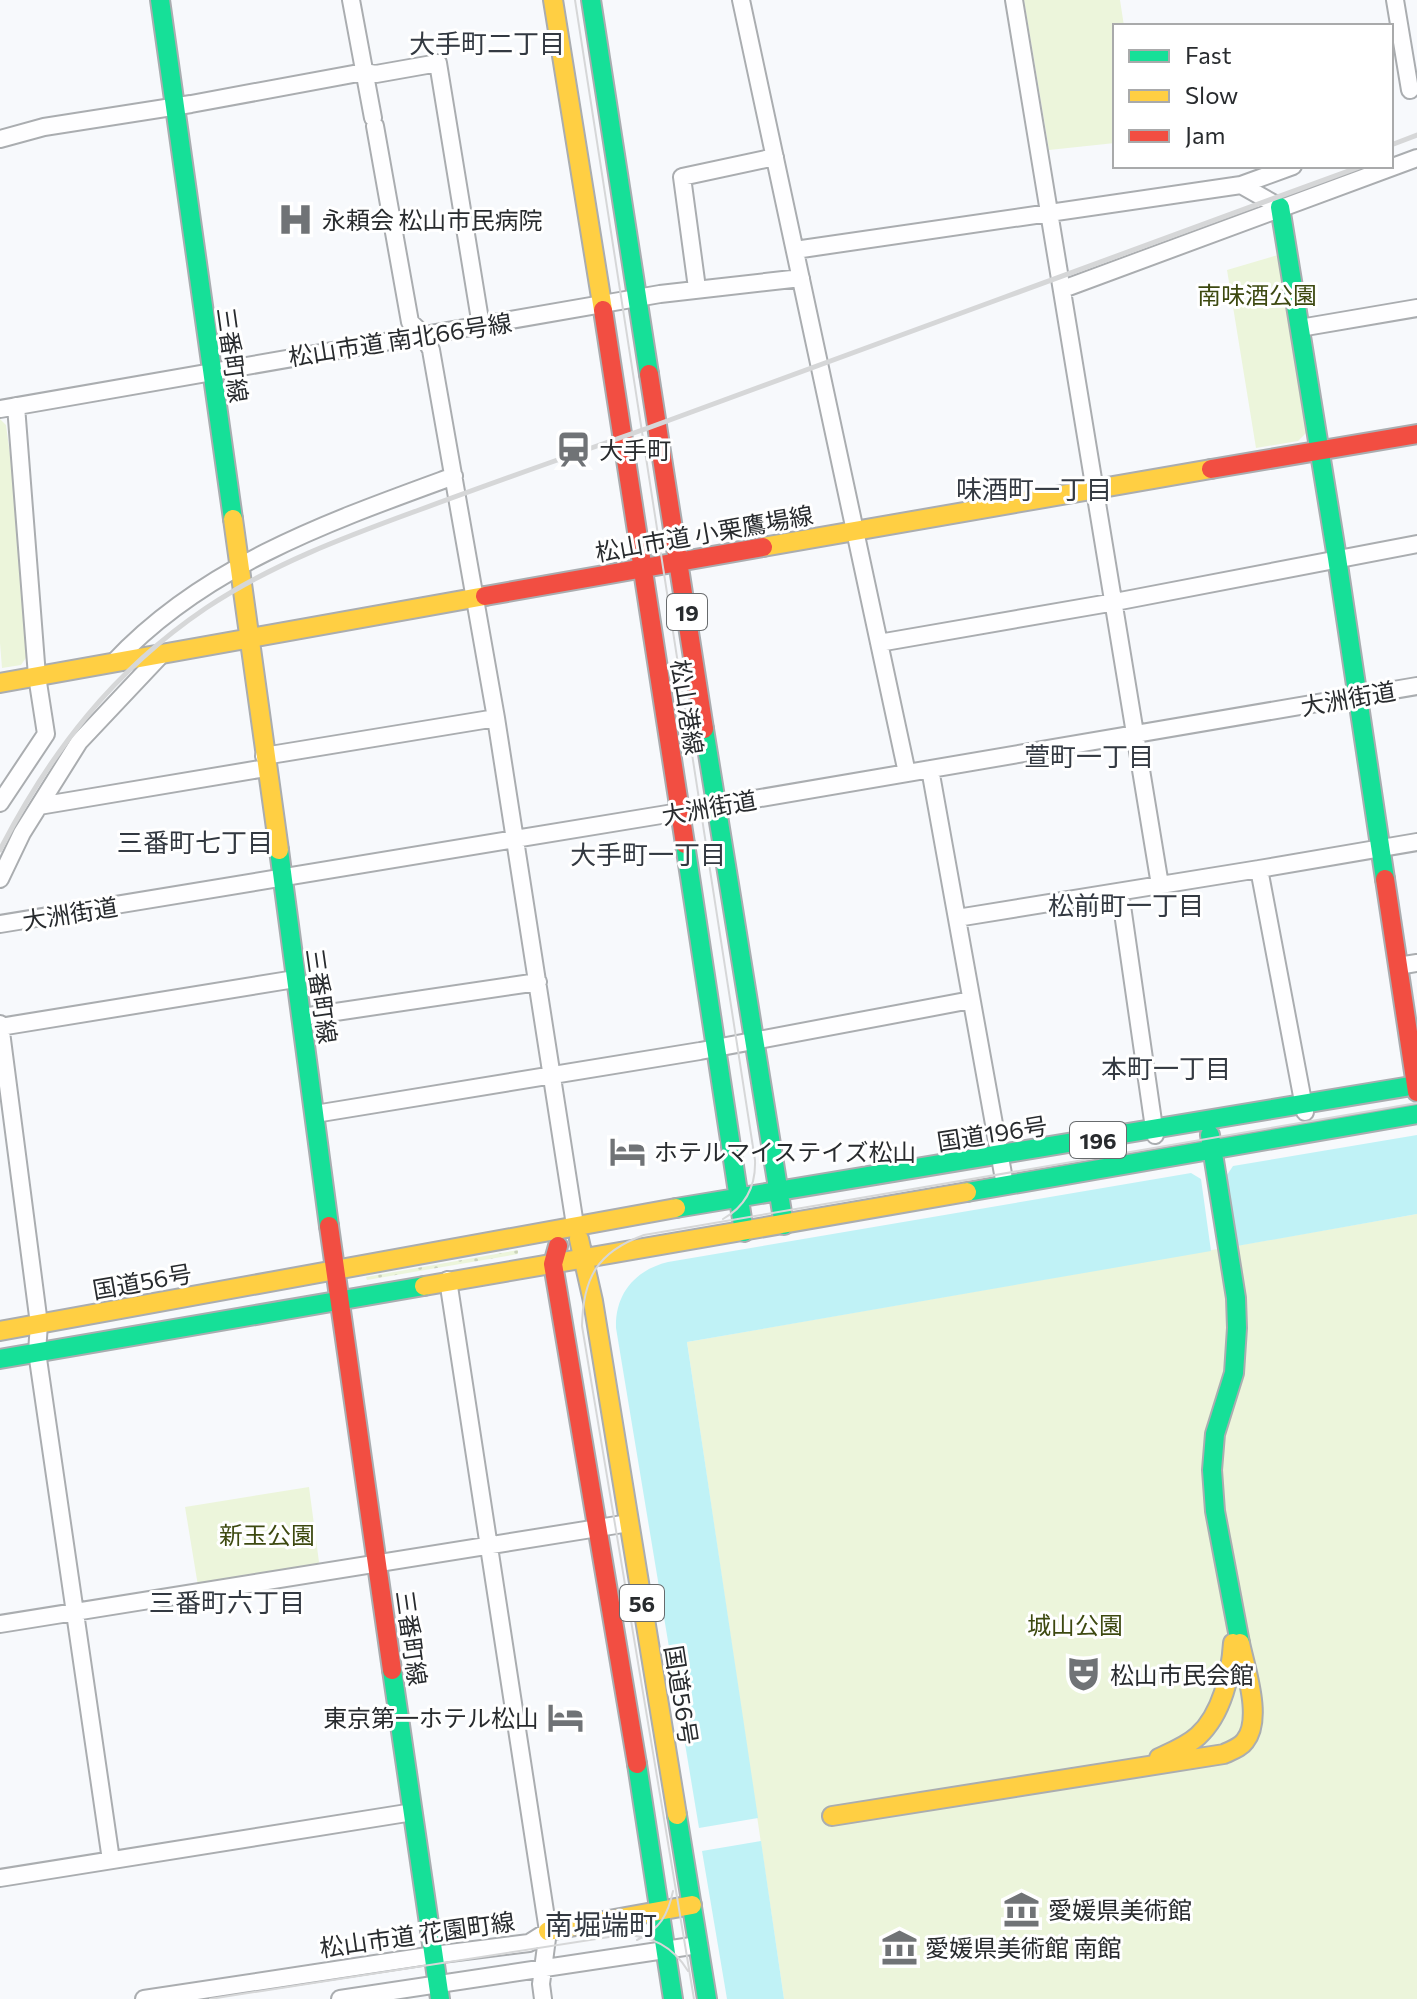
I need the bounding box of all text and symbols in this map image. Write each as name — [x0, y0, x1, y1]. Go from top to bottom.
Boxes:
legend — [1113, 24, 1393, 168]
district label: 大手町二丁目 — [409, 27, 565, 58]
text: Fast — [1185, 40, 1232, 69]
text: Slow — [1185, 80, 1238, 109]
text: Jam — [1185, 120, 1225, 149]
hospital icon: 永頼会 松山市民病院 — [277, 200, 315, 238]
place label: 永頼会 松山市民病院 — [322, 205, 543, 234]
park label: 南味酒公園 — [1197, 280, 1317, 309]
street label: 三番町線 — [212, 305, 254, 405]
street label: 松山市道 南北66号線 — [286, 307, 514, 371]
station icon: 大手町 — [554, 430, 592, 468]
place label: 大手町 — [599, 435, 671, 464]
district label: 味酒町一丁目 — [956, 473, 1112, 504]
street label: 松山市道 小栗鷹場線 — [593, 500, 815, 566]
road number: 19 — [667, 594, 707, 630]
street label: 松山港線 — [666, 657, 710, 757]
street label: 大洲街道 — [1298, 675, 1398, 721]
district label: 萱町一丁目 — [1024, 740, 1154, 771]
street label: 大洲街道 — [659, 784, 759, 830]
district label: 三番町七丁目 — [117, 826, 273, 857]
district label: 大手町一丁目 — [570, 838, 726, 869]
district label: 松前町一丁目 — [1048, 889, 1204, 920]
street label: 大洲街道 — [20, 891, 120, 935]
street label: 三番町線 — [301, 946, 343, 1046]
district label: 本町一丁目 — [1101, 1052, 1231, 1083]
street label: 国道196号 — [935, 1110, 1049, 1156]
road number: 196 — [1070, 1122, 1126, 1158]
hotel icon: ホテルマイステイズ松山 — [609, 1132, 647, 1170]
place label: ホテルマイステイズ松山 — [654, 1137, 917, 1166]
street label: 国道56号 — [90, 1258, 194, 1304]
park label: 新玉公園 — [219, 1520, 315, 1549]
road number: 56 — [620, 1585, 664, 1621]
district label: 三番町六丁目 — [149, 1586, 305, 1617]
street label: 三番町線 — [391, 1588, 433, 1688]
park label: 城山公園 — [1027, 1610, 1123, 1639]
street label: 国道56号 — [660, 1643, 704, 1747]
theatre icon: 松山市民会館 — [1065, 1655, 1103, 1693]
place label: 松山市民会館 — [1110, 1660, 1254, 1689]
hotel icon: 東京第一ホテル松山 — [546, 1698, 584, 1736]
place label: 東京第一ホテル松山 — [323, 1703, 539, 1732]
museum icon: 愛媛県美術館 — [1003, 1890, 1041, 1928]
place label: 愛媛県美術館 — [1048, 1895, 1192, 1924]
street label: 松山市道 花園町線 — [318, 1906, 516, 1962]
district label: 南堀端町 — [545, 1907, 657, 1941]
museum icon: 愛媛県美術館 南館 — [880, 1928, 918, 1966]
place label: 愛媛県美術館 南館 — [925, 1933, 1122, 1962]

